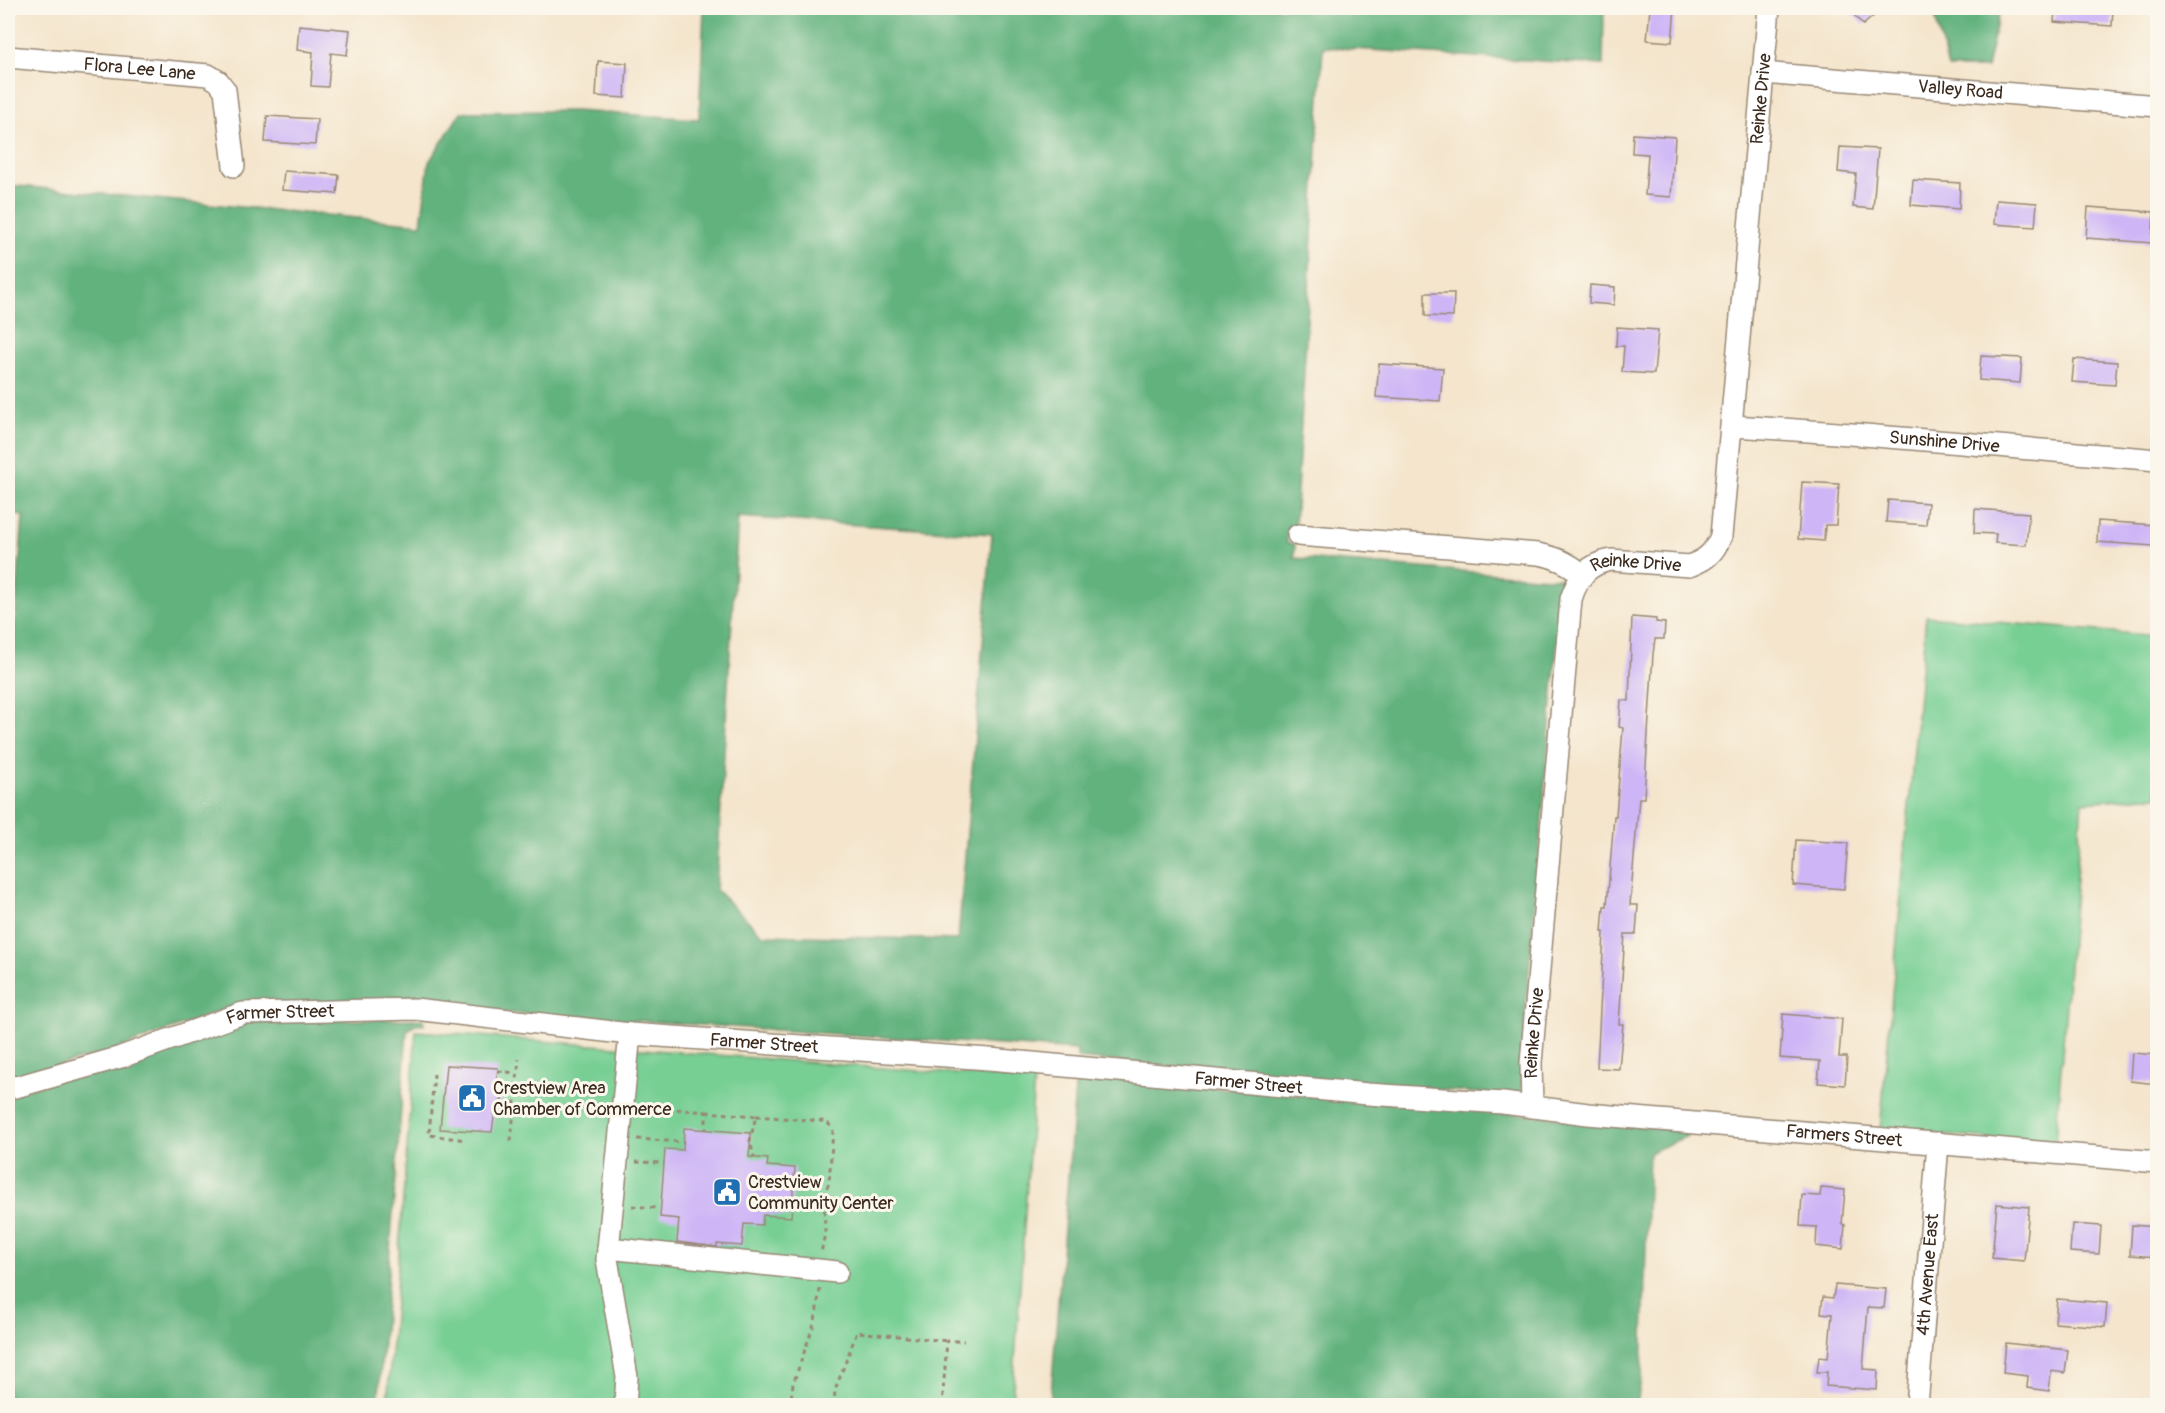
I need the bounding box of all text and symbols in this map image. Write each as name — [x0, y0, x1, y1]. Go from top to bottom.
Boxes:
street label: Flora Lee Lane — [82, 52, 197, 85]
street label: Reinke Drive — [1745, 52, 1776, 145]
street label: Valley Road — [1917, 74, 2004, 105]
street label: Sunshine Drive — [1888, 425, 2001, 458]
street label: Reinke Drive — [1586, 548, 1682, 577]
street label: Reinke Drive — [1519, 987, 1549, 1079]
street label: Farmer Street — [223, 999, 335, 1030]
street label: Farmer Street — [709, 1028, 820, 1059]
street label: Farmer Street — [1193, 1067, 1304, 1099]
place label: Crestview Area Chamber of Commerce — [493, 1077, 671, 1121]
public building icon: Crestview Area Chamber of Commerce — [456, 1082, 488, 1114]
street label: Farmers Street — [1785, 1119, 1904, 1152]
place label: Crestview Community Center — [748, 1171, 894, 1215]
public building icon: Crestview Community Center — [711, 1176, 743, 1208]
street label: 4th Avenue East — [1911, 1212, 1944, 1336]

